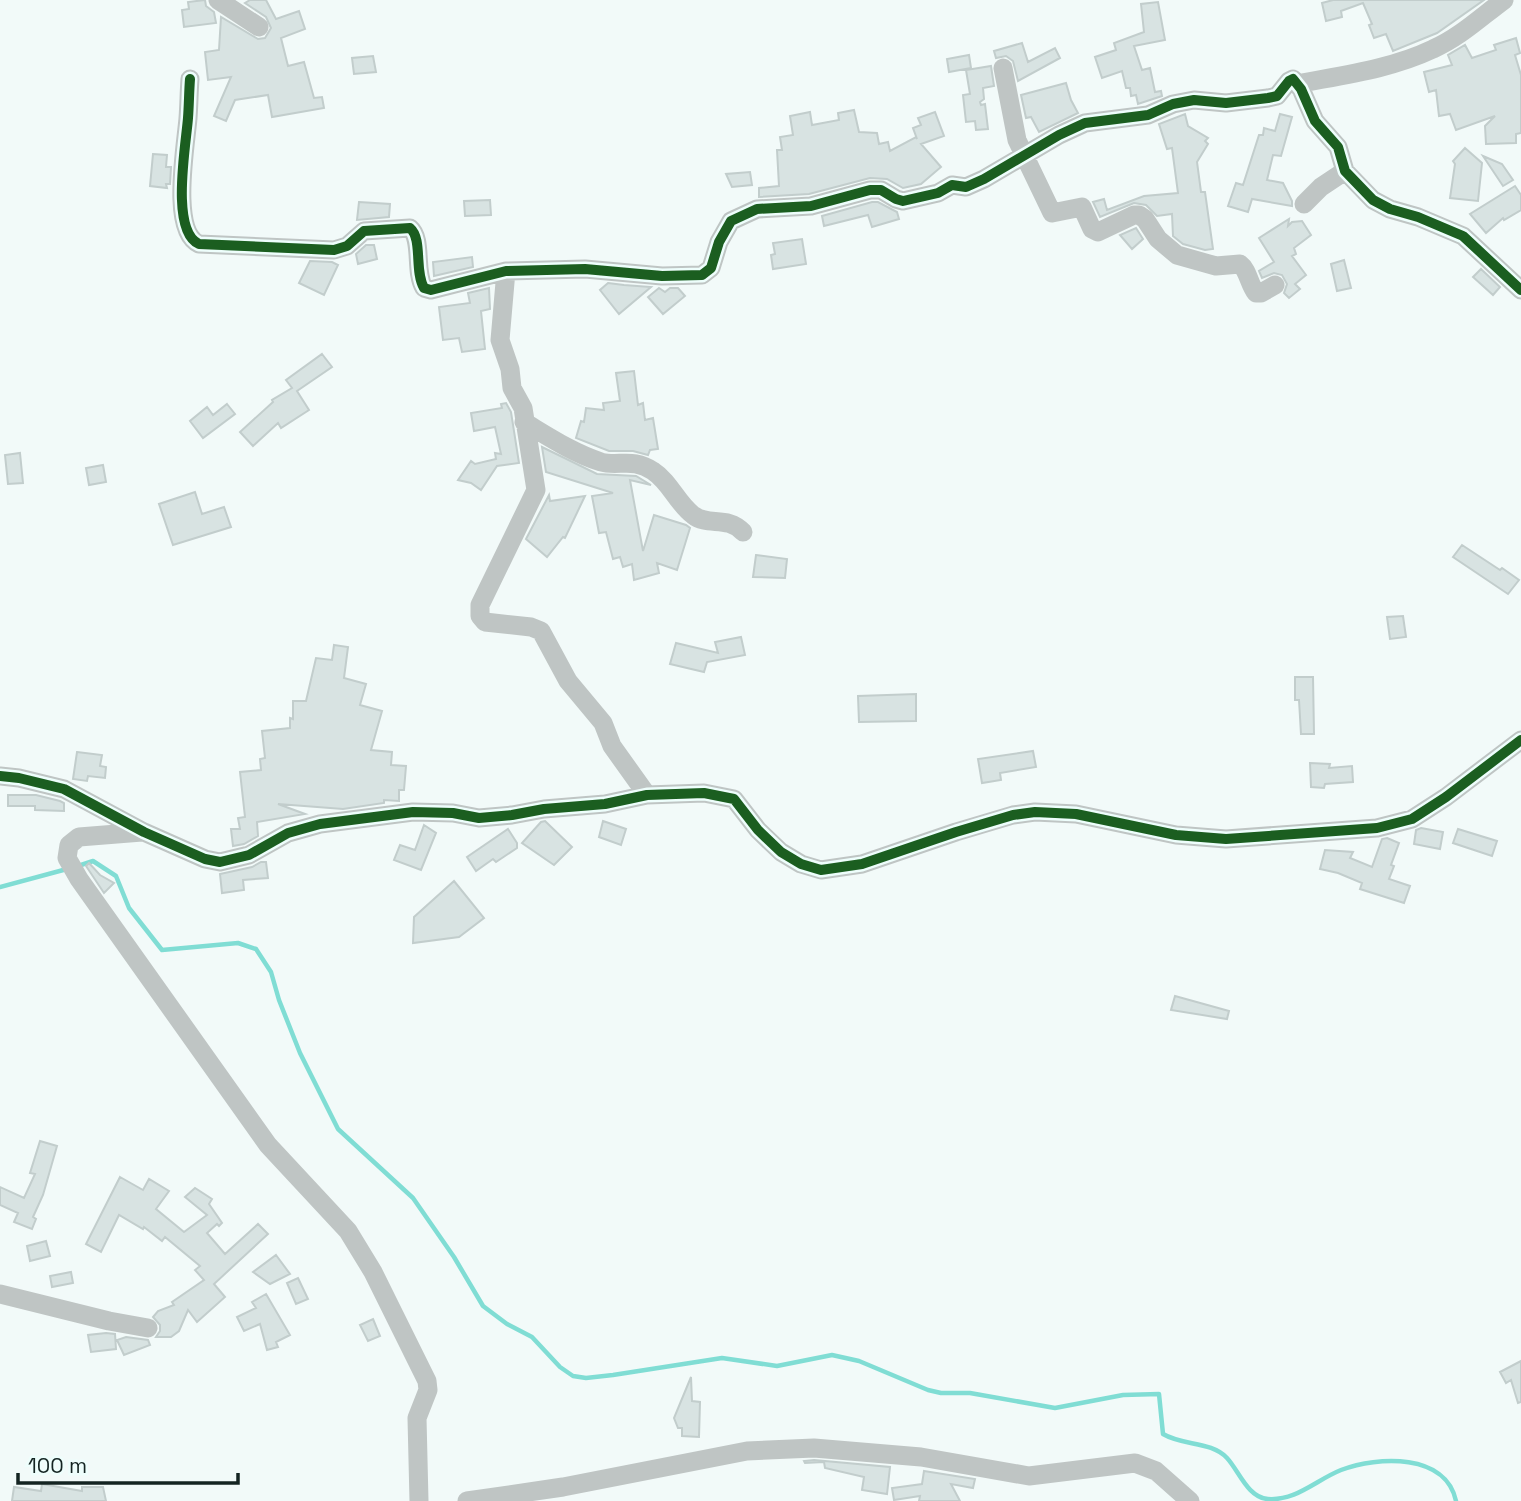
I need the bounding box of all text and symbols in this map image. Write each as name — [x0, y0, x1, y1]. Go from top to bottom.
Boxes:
scale bar — [18, 1442, 238, 1486]
text: 100 m — [28, 1452, 87, 1479]

